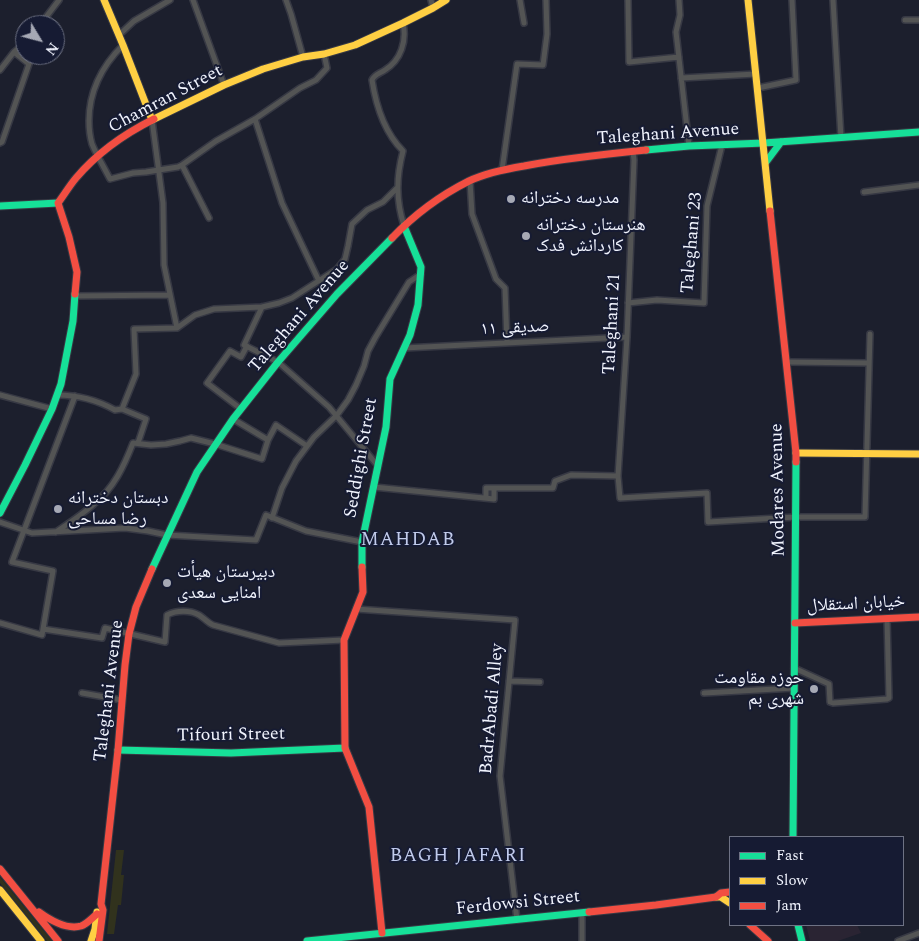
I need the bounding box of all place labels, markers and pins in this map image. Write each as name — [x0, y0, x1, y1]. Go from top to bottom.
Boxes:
place label: مدرسه دخترانه — [521, 188, 619, 210]
marker: مدرسه دخترانه — [505, 193, 517, 205]
place label: هنرستان دخترانه کاردانش فدک — [536, 215, 646, 258]
marker: هنرستان دخترانه کاردانش فدک — [520, 230, 532, 242]
place label: دبستان دخترانه رضا مساحی — [68, 488, 168, 530]
marker: دبستان دخترانه رضا مساحی — [52, 503, 64, 515]
place label: دبیرستان هیأت امنایی سعدی — [177, 562, 275, 604]
marker: دبیرستان هیأت امنایی سعدی — [161, 577, 173, 589]
place label: حوزه مقاومت شهری بم — [714, 668, 804, 711]
marker: حوزه مقاومت شهری بم — [808, 683, 820, 695]

